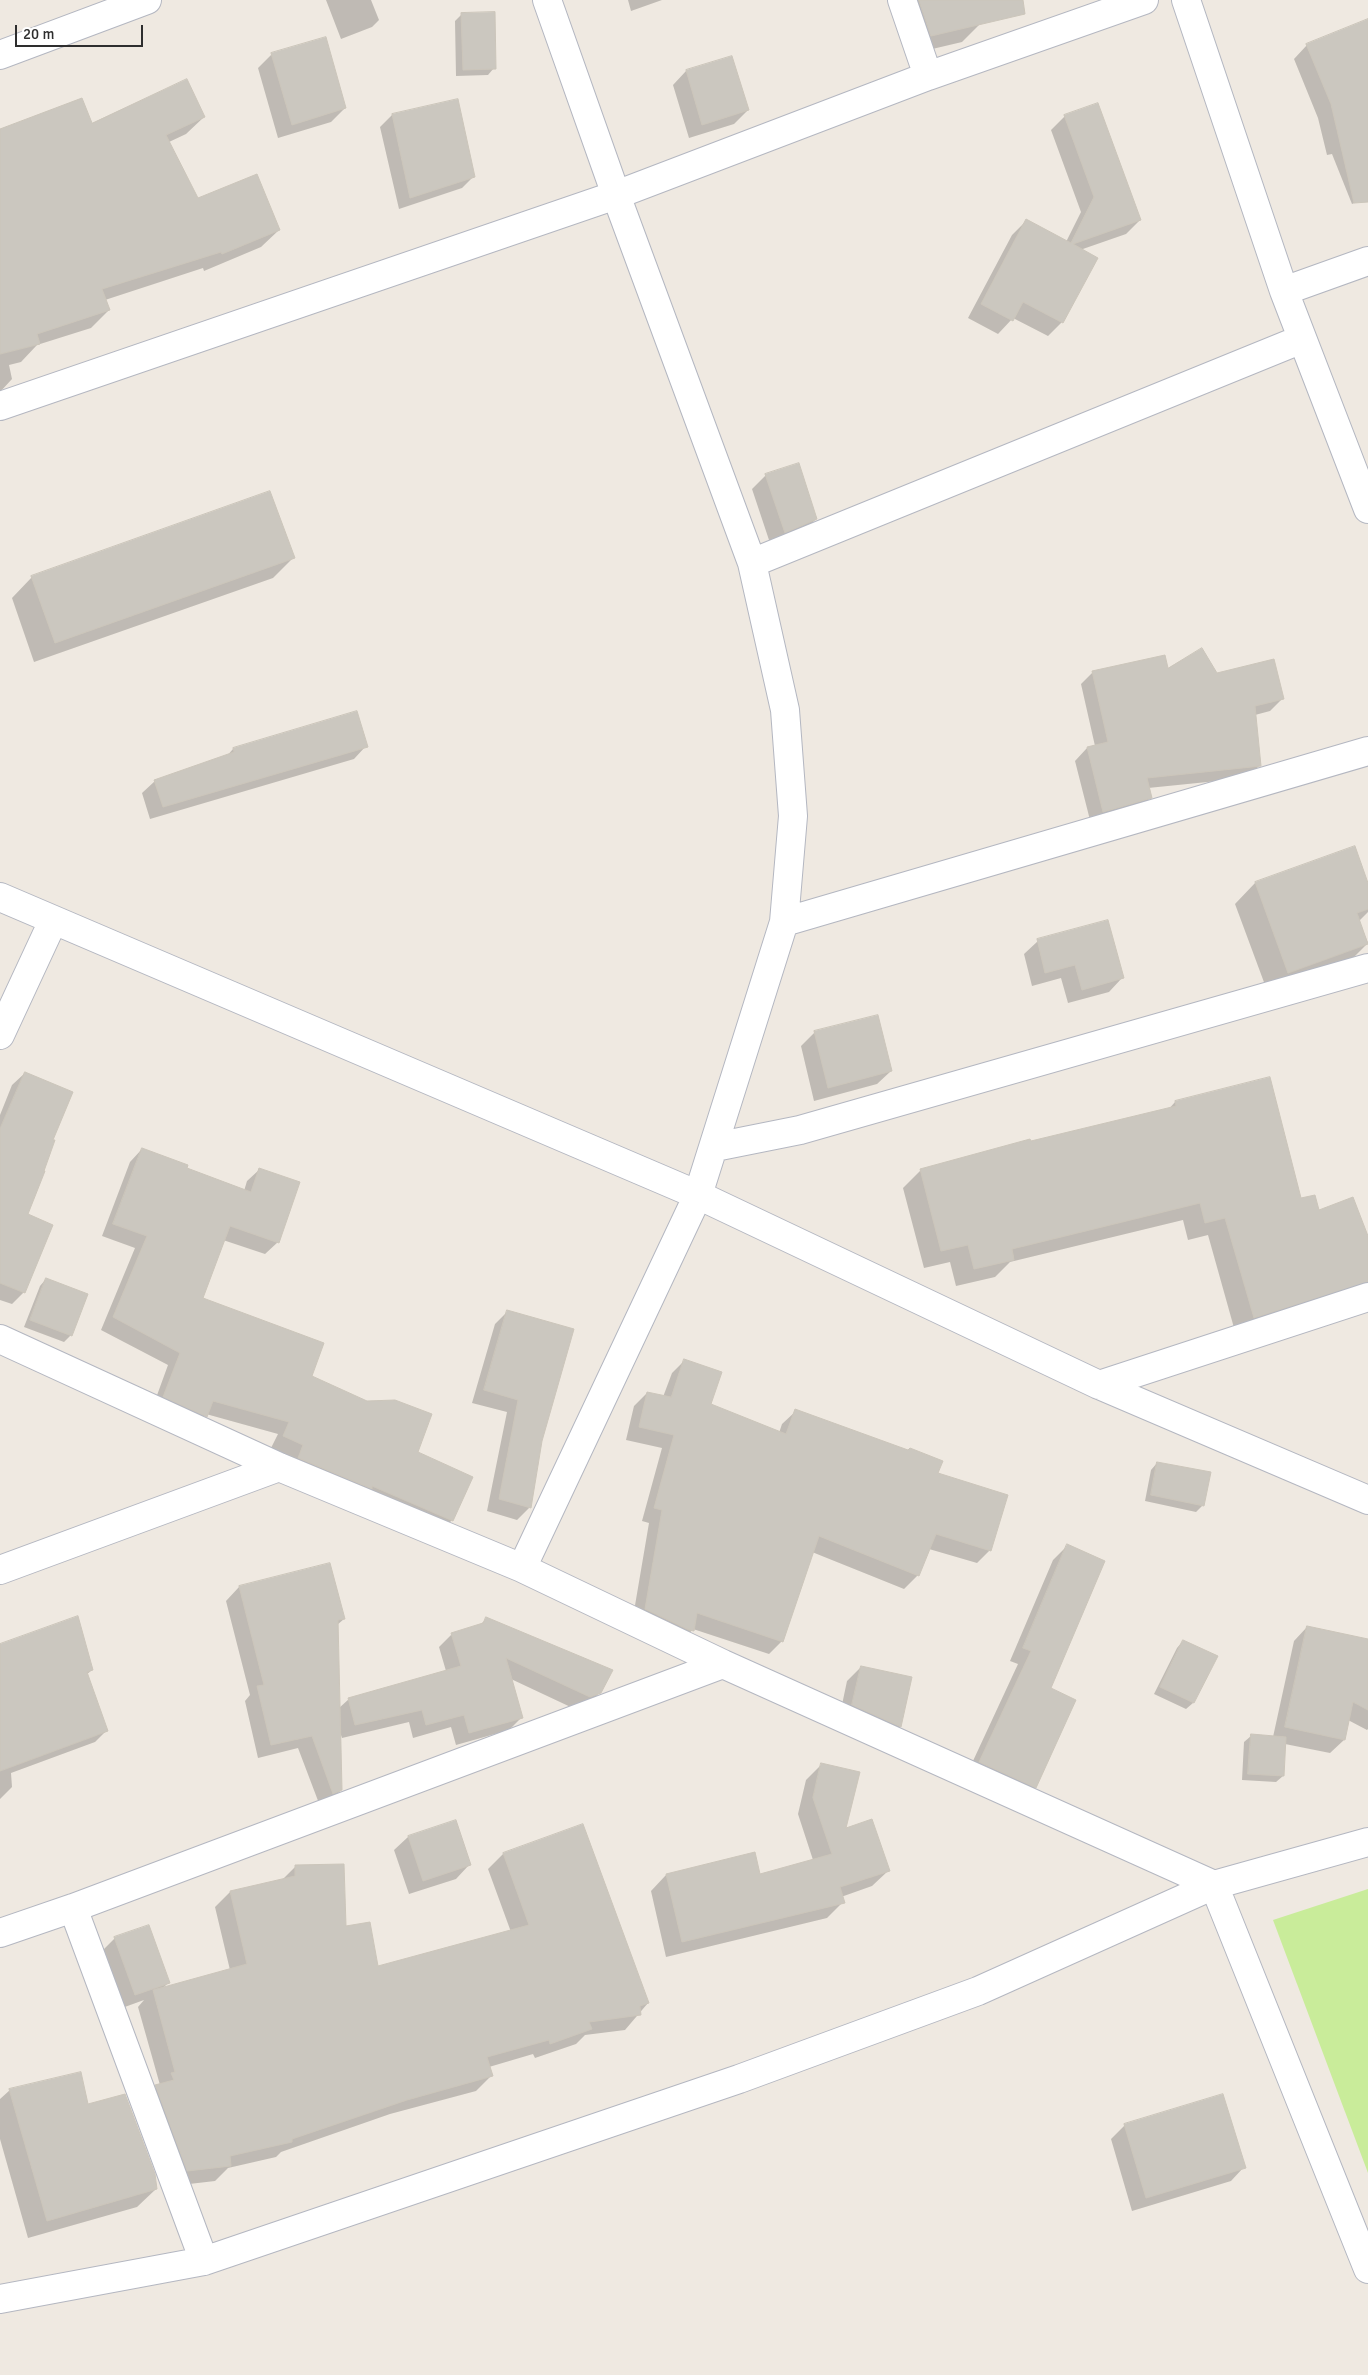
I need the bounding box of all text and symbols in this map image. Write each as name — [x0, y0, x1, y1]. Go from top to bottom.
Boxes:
scale bar — [18, 15, 145, 47]
text: 20 m — [23, 25, 54, 43]

